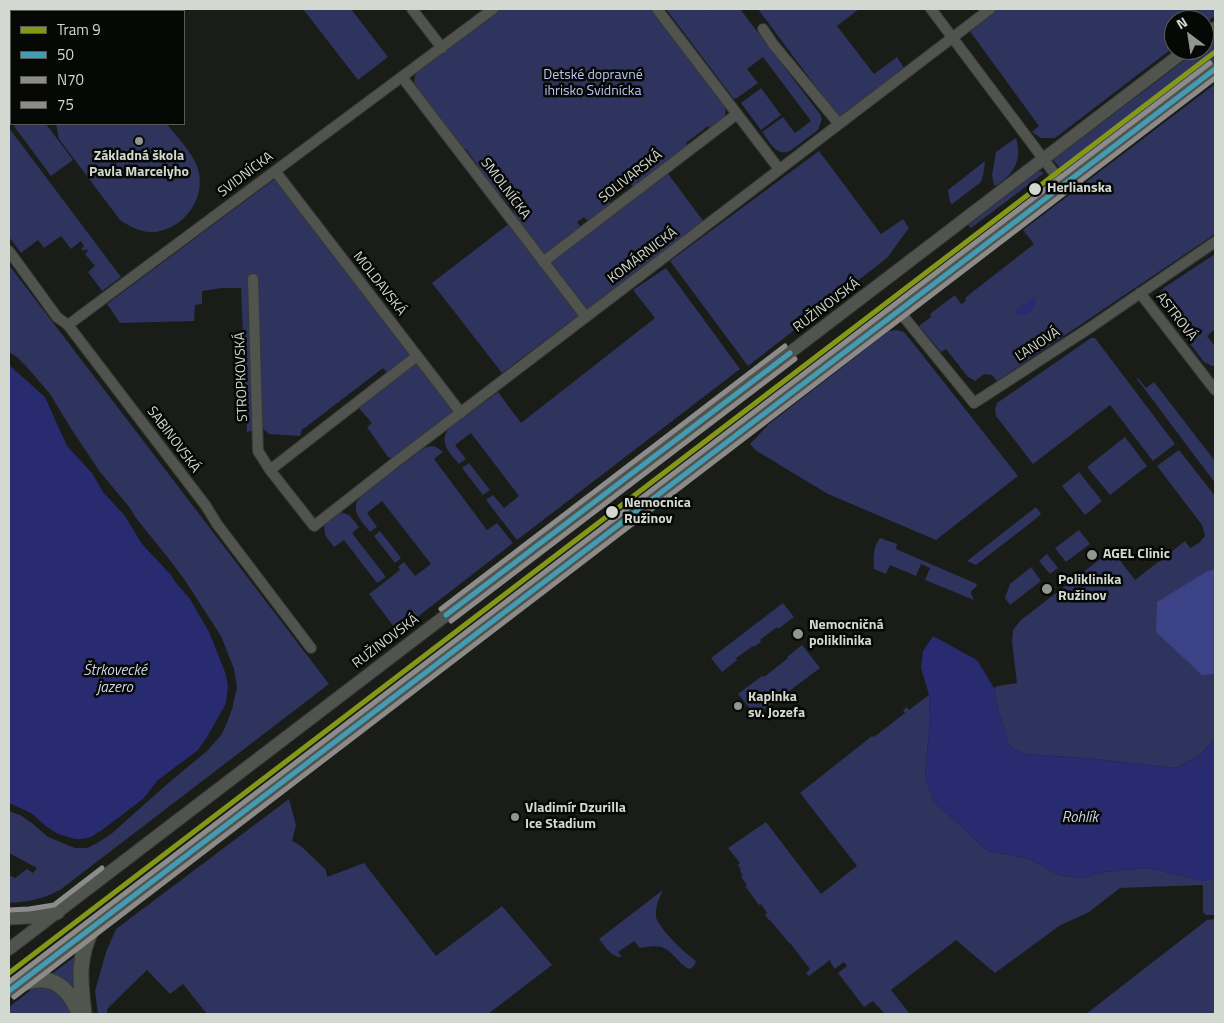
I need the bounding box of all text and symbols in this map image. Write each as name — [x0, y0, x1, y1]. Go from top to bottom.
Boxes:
legend — [10, 10, 185, 125]
north arrow — [1164, 10, 1214, 60]
text: N — [1172, 11, 1191, 34]
text: Tram 9 — [57, 18, 101, 41]
text: 50 — [57, 43, 74, 66]
text: N70 — [57, 68, 84, 91]
park label: Detské dopravné ihrisko Svidnícka — [543, 68, 643, 100]
text: 75 — [57, 93, 74, 116]
marker: Základná škola Pavla Marcelyho — [133, 135, 145, 147]
street label: SOLIVARSKÁ — [596, 147, 666, 207]
place label: Základná škola Pavla Marcelyho — [89, 149, 189, 182]
street label: SVIDNÍCKA — [215, 149, 277, 201]
street label: SMOLNÍCKA — [477, 155, 533, 223]
marker: Herlianska — [1027, 181, 1043, 197]
place label: Herlianska — [1047, 181, 1112, 197]
street label: KOMÁRNICKÁ — [605, 224, 681, 288]
street label: MOLDAVSKÁ — [349, 249, 409, 319]
street label: RUŽINOVSKÁ — [790, 276, 864, 336]
street label: ASTROVÁ — [1152, 289, 1200, 345]
street label: ĽANOVÁ — [1013, 324, 1063, 366]
street label: STROPKOVSKÁ — [232, 332, 252, 422]
street label: SABINOVSKÁ — [143, 404, 203, 476]
place label: Nemocnica Ružinov — [624, 496, 691, 528]
marker: Nemocnica Ružinov — [604, 504, 620, 520]
place label: AGEL Clinic — [1103, 547, 1170, 563]
marker: AGEL Clinic — [1085, 548, 1099, 562]
place label: Poliklinika Ružinov — [1058, 573, 1121, 606]
marker: Poliklinika Ružinov — [1040, 582, 1054, 596]
street label: RUŽINOVSKÁ — [349, 612, 423, 672]
place label: Nemocničná poliklinika — [809, 618, 884, 650]
marker: Nemocničná poliklinika — [791, 627, 805, 641]
water label: Štrkovecké jazero — [83, 662, 147, 697]
place label: Kaplnka sv. Jozefa — [748, 690, 805, 722]
marker: Kaplnka sv. Jozefa — [732, 700, 744, 712]
place label: Vladimír Dzurilla Ice Stadium — [525, 801, 626, 834]
water label: Rohlík — [1062, 809, 1098, 827]
marker: Vladimír Dzurilla Ice Stadium — [509, 811, 521, 823]

